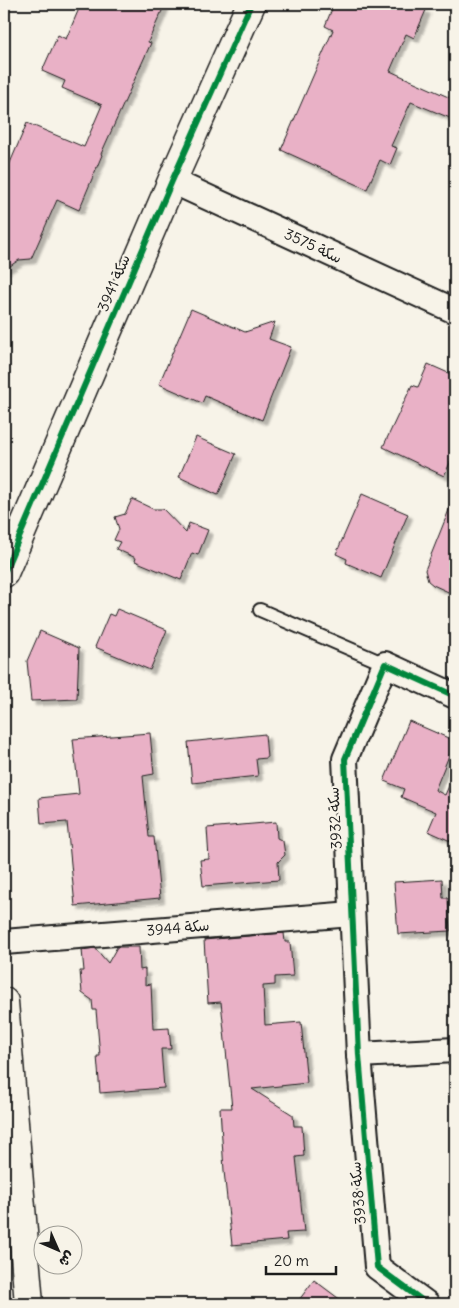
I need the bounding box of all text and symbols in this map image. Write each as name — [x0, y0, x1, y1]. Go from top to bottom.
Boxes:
street label: سكة 3575 — [281, 224, 345, 267]
street label: سكة 3941 — [93, 251, 134, 314]
street label: سكة 3932 — [323, 786, 346, 850]
street label: سكة 3944 — [146, 915, 210, 940]
street label: سكة 3938 — [345, 1161, 370, 1225]
north arrow — [32, 1226, 82, 1276]
scale bar — [266, 1243, 336, 1275]
text: ش — [55, 1247, 79, 1271]
text: 20 m — [274, 1251, 309, 1270]

